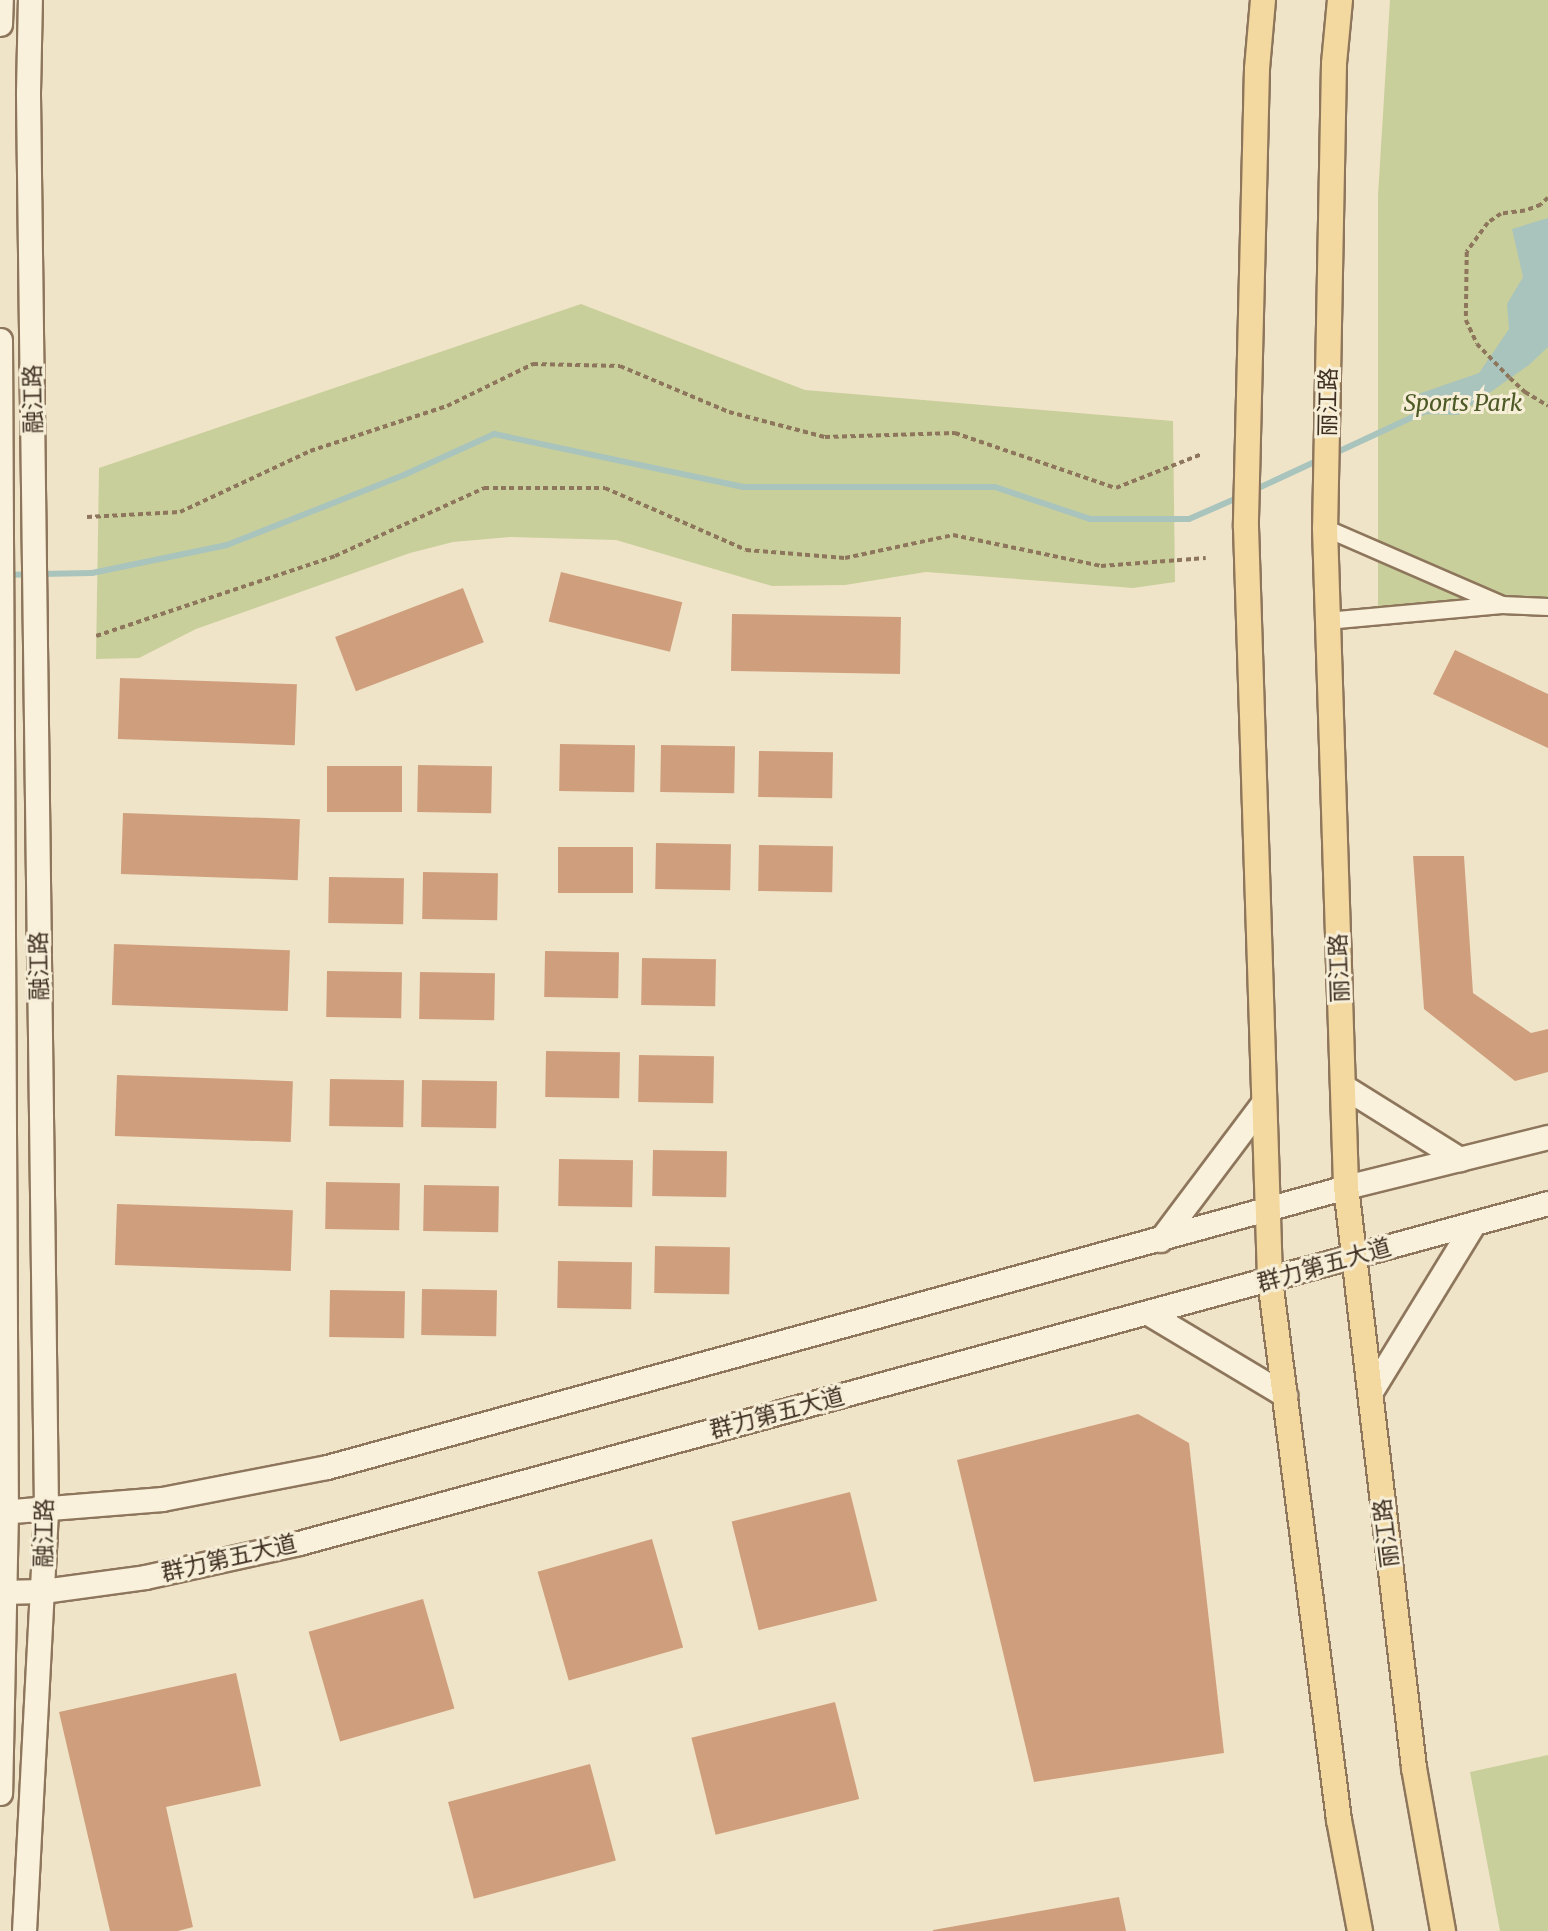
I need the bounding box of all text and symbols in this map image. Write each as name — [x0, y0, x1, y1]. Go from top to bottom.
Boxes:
street label: 融江路 — [19, 364, 47, 434]
street label: 丽江路 — [1314, 367, 1342, 437]
park label: Sports Park — [1404, 389, 1522, 417]
street label: 融江路 — [25, 931, 53, 1001]
street label: 丽江路 — [1324, 933, 1354, 1003]
street label: 群力第五大道 — [1254, 1233, 1394, 1297]
street label: 群力第五大道 — [707, 1382, 847, 1444]
street label: 丽江路 — [1368, 1497, 1404, 1569]
street label: 融江路 — [30, 1498, 58, 1568]
street label: 群力第五大道 — [159, 1529, 299, 1587]

